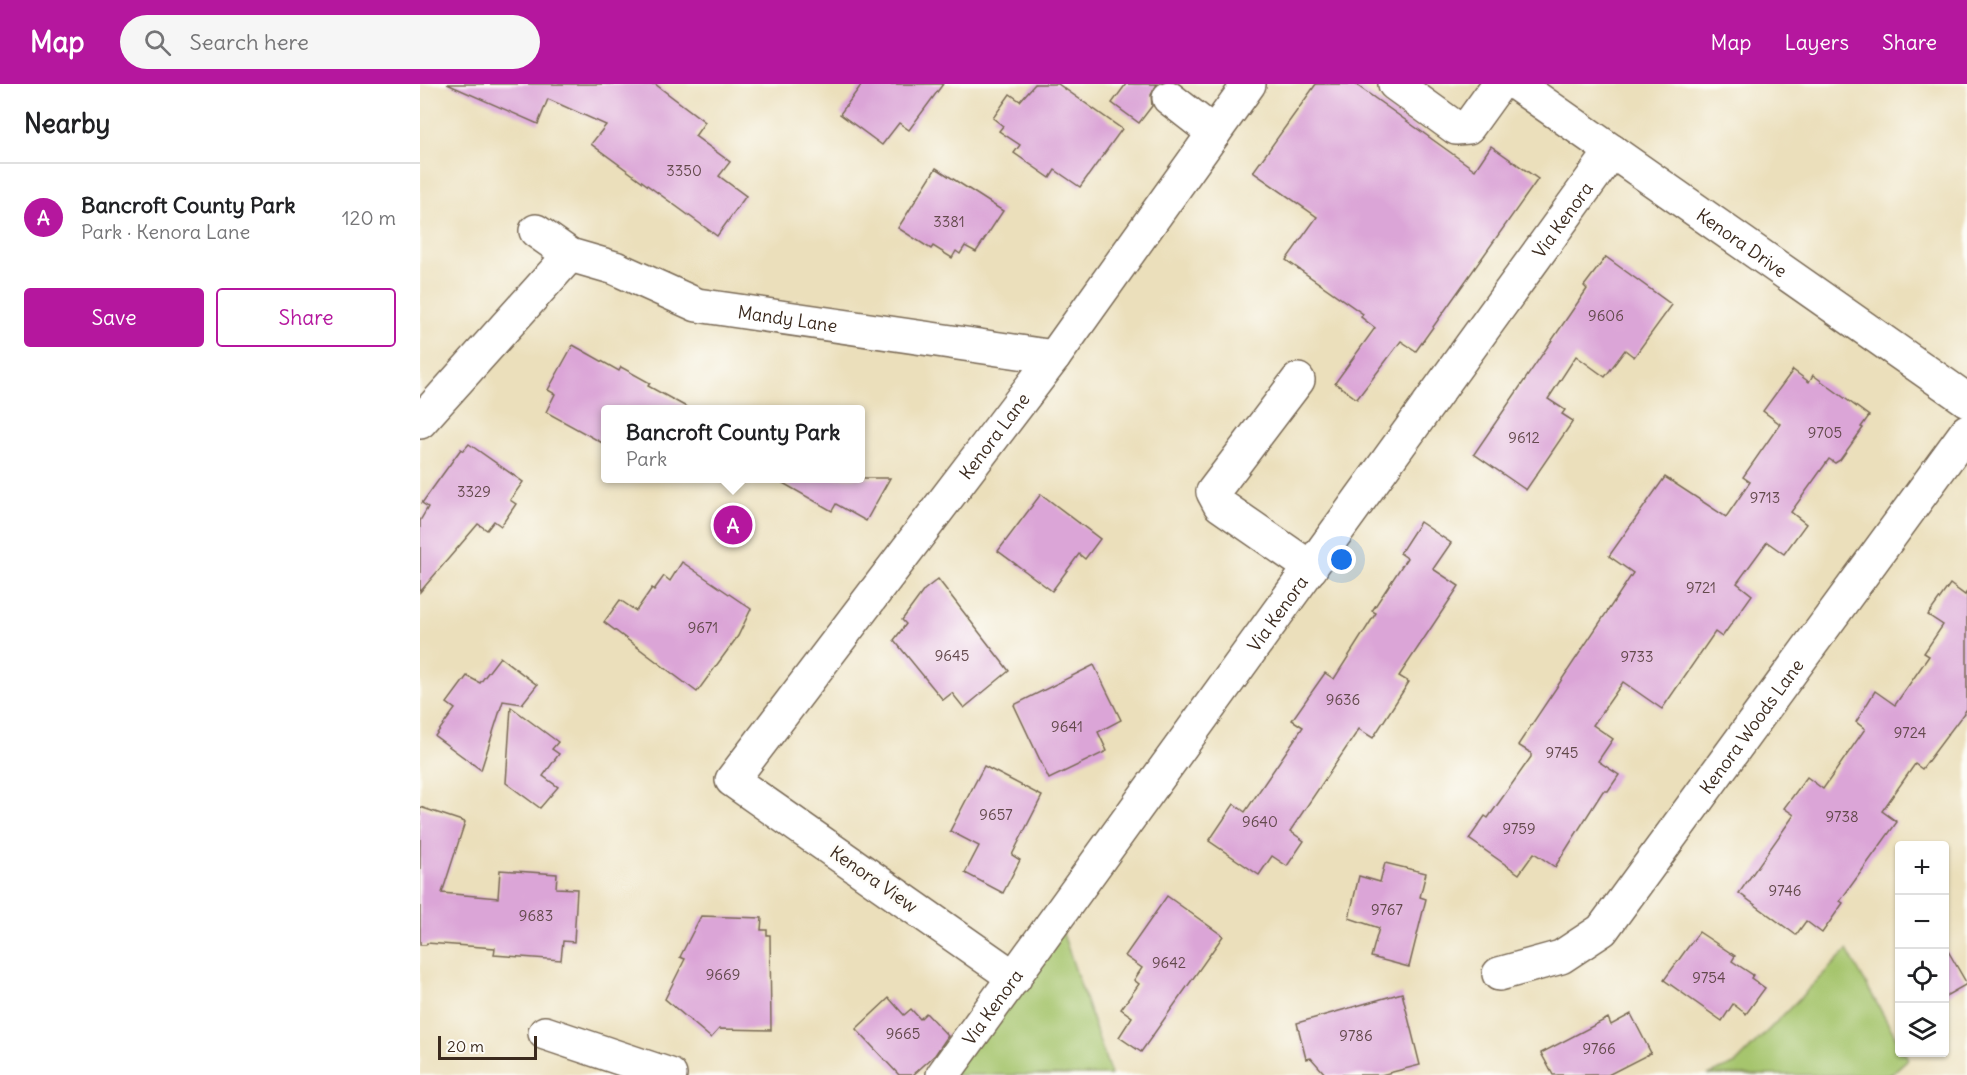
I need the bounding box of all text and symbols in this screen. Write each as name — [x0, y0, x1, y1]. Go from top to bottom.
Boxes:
search box — [120, 15, 540, 69]
text: Map — [30, 24, 84, 60]
icon: search — [141, 26, 174, 59]
text: Search here — [189, 28, 309, 56]
text: Map — [1711, 29, 1751, 56]
text: Layers — [1784, 29, 1849, 56]
text: Share — [1882, 29, 1937, 56]
text: Nearby — [24, 107, 110, 140]
house number: 3350 — [666, 161, 702, 180]
street label: Via Kenora — [1527, 177, 1597, 262]
text: Bancroft County Park — [81, 191, 295, 219]
street label: Kenora Drive — [1692, 203, 1792, 282]
text: A — [37, 205, 50, 230]
text: 120 m — [342, 205, 396, 230]
house number: 3381 — [933, 212, 965, 231]
text: Park · Kenora Lane — [81, 219, 250, 244]
button: Save — [24, 288, 204, 347]
button: Share — [216, 288, 396, 347]
street label: Mandy Lane — [736, 300, 839, 337]
house number: 9606 — [1588, 306, 1624, 325]
street label: Kenora Lane — [954, 388, 1034, 484]
popup — [601, 405, 865, 483]
text: Bancroft County Park — [626, 418, 840, 446]
house number: 9705 — [1808, 423, 1842, 442]
house number: 9612 — [1508, 428, 1540, 447]
text: Park — [626, 446, 667, 471]
house number: 3329 — [457, 482, 491, 501]
house number: 9713 — [1750, 488, 1780, 507]
pin: A — [714, 502, 752, 548]
your location — [1327, 545, 1356, 574]
street label: Via Kenora — [1242, 571, 1312, 656]
house number: 9721 — [1686, 578, 1716, 597]
house number: 9671 — [688, 618, 718, 637]
house number: 9645 — [935, 646, 969, 665]
house number: 9733 — [1620, 647, 1654, 666]
street label: Kenora Woods Lane — [1694, 654, 1808, 798]
house number: 9636 — [1326, 690, 1360, 709]
house number: 9641 — [1051, 717, 1083, 736]
house number: 9724 — [1894, 723, 1927, 742]
house number: 9745 — [1546, 743, 1578, 762]
house number: 9657 — [979, 805, 1013, 824]
house number: 9738 — [1825, 807, 1859, 826]
house number: 9640 — [1242, 812, 1278, 831]
house number: 9759 — [1502, 819, 1536, 838]
street label: Kenora View — [826, 840, 922, 918]
map controls — [1895, 841, 1949, 1057]
button: + — [1895, 841, 1949, 895]
house number: 9746 — [1769, 881, 1801, 900]
button: − — [1895, 895, 1949, 949]
house number: 9767 — [1371, 900, 1403, 919]
house number: 9683 — [519, 906, 553, 925]
button: locate — [1895, 949, 1949, 1003]
house number: 9642 — [1152, 953, 1186, 972]
street label: Via Kenora — [957, 964, 1027, 1049]
house number: 9669 — [706, 965, 740, 984]
house number: 9754 — [1692, 968, 1726, 987]
button: layers — [1895, 1003, 1949, 1057]
house number: 9665 — [886, 1024, 920, 1043]
house number: 9786 — [1339, 1026, 1373, 1045]
scale bar — [438, 1033, 537, 1060]
text: 20 m — [447, 1036, 484, 1056]
house number: 9766 — [1582, 1039, 1616, 1058]

